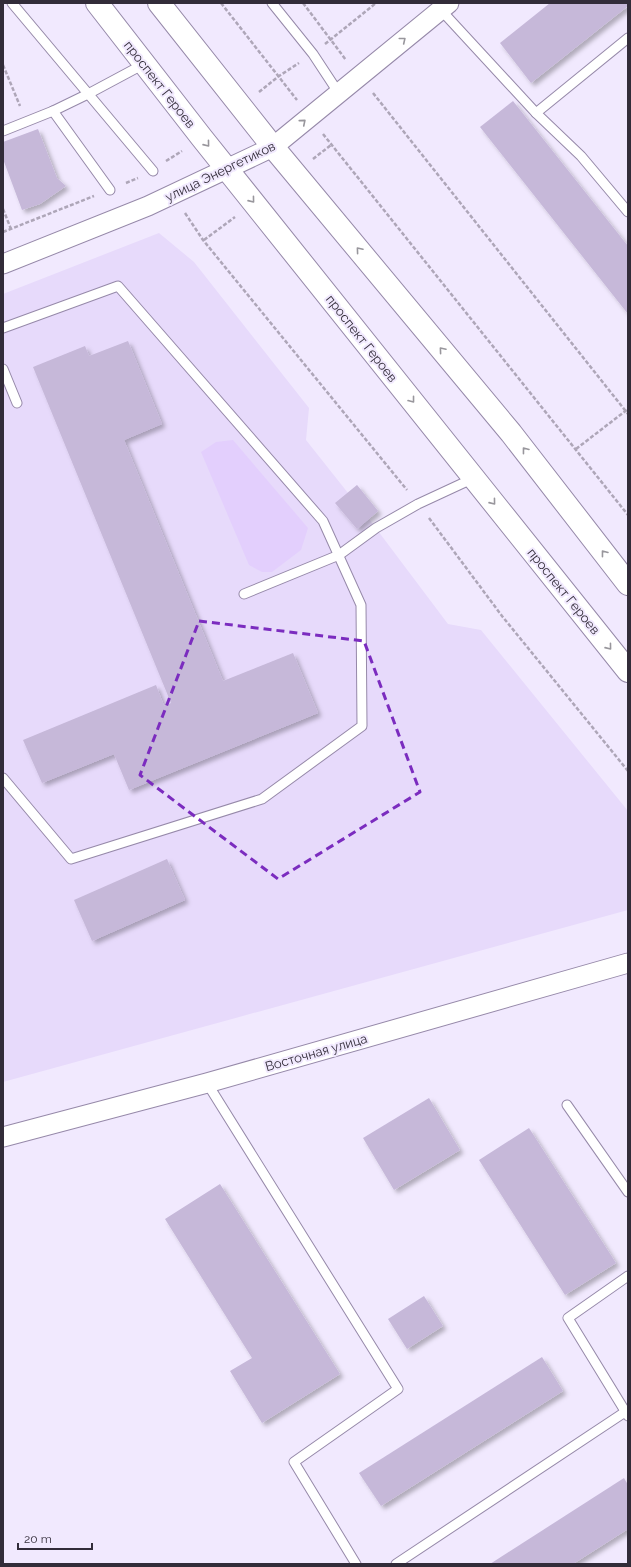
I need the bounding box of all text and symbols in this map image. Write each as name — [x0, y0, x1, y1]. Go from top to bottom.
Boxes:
one-way arrow — [399, 37, 406, 44]
street label: проспект Героев — [121, 38, 198, 131]
one-way arrow — [298, 120, 305, 127]
street label: улица Энергетиков — [163, 138, 278, 205]
one-way arrow — [202, 140, 209, 147]
one-way arrow — [248, 195, 255, 202]
one-way arrow — [356, 247, 363, 255]
street label: проспект Героев — [323, 292, 400, 385]
one-way arrow — [439, 347, 446, 355]
one-way arrow — [407, 396, 414, 403]
one-way arrow — [522, 448, 529, 455]
one-way arrow — [488, 497, 495, 504]
street label: проспект Героев — [524, 545, 603, 637]
one-way arrow — [602, 551, 609, 558]
one-way arrow — [604, 643, 611, 650]
street label: Восточная улица — [263, 1031, 369, 1074]
scale bar — [18, 1525, 92, 1551]
text: 20 m — [24, 1532, 52, 1546]

